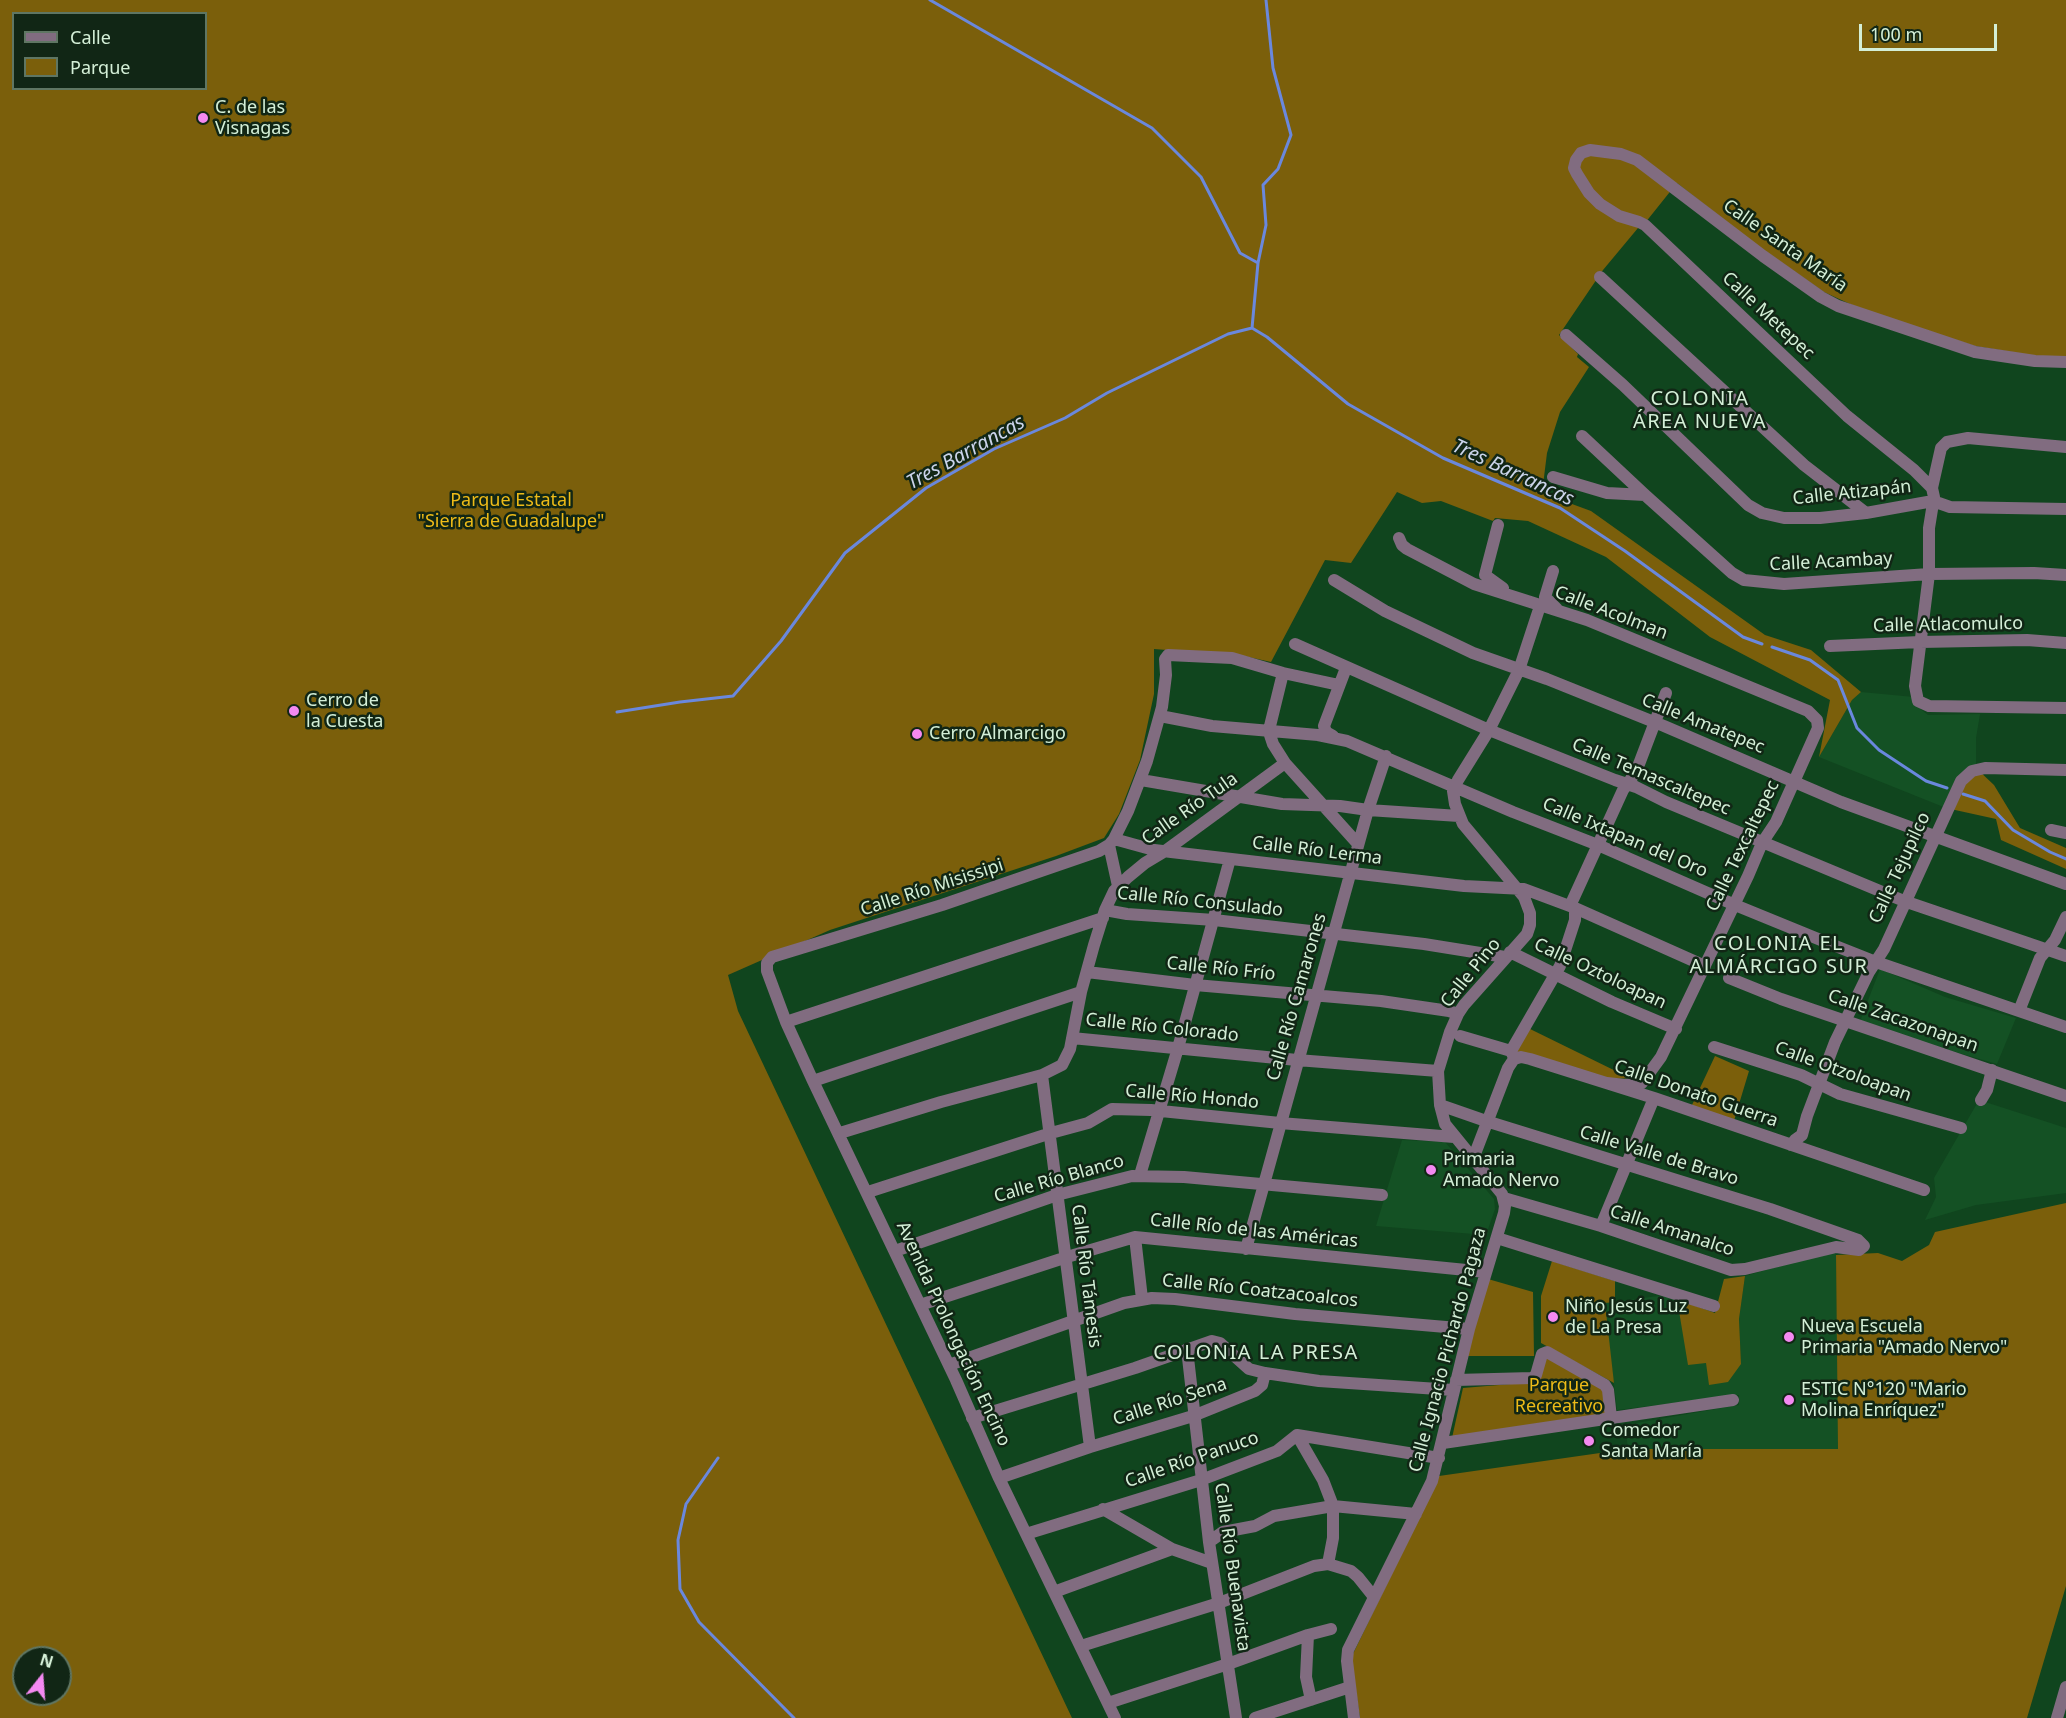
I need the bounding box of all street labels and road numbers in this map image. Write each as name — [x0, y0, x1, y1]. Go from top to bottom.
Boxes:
street label: Calle Santa María — [1719, 195, 1851, 297]
street label: Calle Metepec — [1717, 268, 1819, 364]
street label: Calle Atizapán — [1792, 476, 1912, 510]
street label: Calle Acambay — [1769, 548, 1893, 576]
street label: Calle Acolman — [1551, 582, 1671, 644]
street label: Calle Atlacomulco — [1873, 613, 2023, 637]
street label: Calle Amatepec — [1638, 690, 1768, 758]
street label: Calle Temascaltepec — [1569, 734, 1733, 820]
street label: Calle Río Tula — [1138, 768, 1242, 850]
street label: Calle Texcaltepec — [1702, 777, 1784, 915]
street label: Calle Ixtapan del Oro — [1539, 793, 1711, 883]
street label: Calle Tejupilco — [1865, 809, 1935, 927]
street label: Calle Río Lerma — [1251, 832, 1383, 870]
street label: Calle Río Misissipi — [858, 855, 1006, 921]
street label: Calle Río Consulado — [1116, 883, 1284, 921]
street label: Calle Río Camarones — [1263, 911, 1331, 1083]
street label: Calle Pino — [1436, 934, 1506, 1012]
street label: Calle Oztoloapan — [1530, 934, 1670, 1014]
street label: Calle Río Frío — [1166, 953, 1276, 985]
street label: Calle Zacazonapan — [1825, 985, 1981, 1057]
street label: Calle Río Colorado — [1084, 1009, 1240, 1047]
street label: Calle Otzoloapan — [1772, 1037, 1914, 1107]
street label: Calle Donato Guerra — [1611, 1056, 1781, 1132]
street label: Calle Río Hondo — [1124, 1080, 1260, 1114]
street label: Calle Valle de Bravo — [1577, 1122, 1741, 1190]
street label: Calle Río Blanco — [992, 1150, 1126, 1208]
street label: Calle Amanalco — [1607, 1201, 1737, 1261]
street label: Calle Río Támesis — [1066, 1203, 1106, 1349]
street label: Calle Río de las Américas — [1149, 1209, 1359, 1253]
street label: Avenida Prolongación Encino — [891, 1218, 1015, 1450]
street label: Calle Ignacio Pichardo Pagaza — [1405, 1225, 1491, 1475]
street label: Calle Río Coatzacoalcos — [1161, 1270, 1359, 1312]
street label: Calle Río Sena — [1110, 1373, 1230, 1431]
street label: Calle Río Panuco — [1122, 1427, 1262, 1493]
street label: Calle Río Buenavista — [1209, 1481, 1255, 1653]

